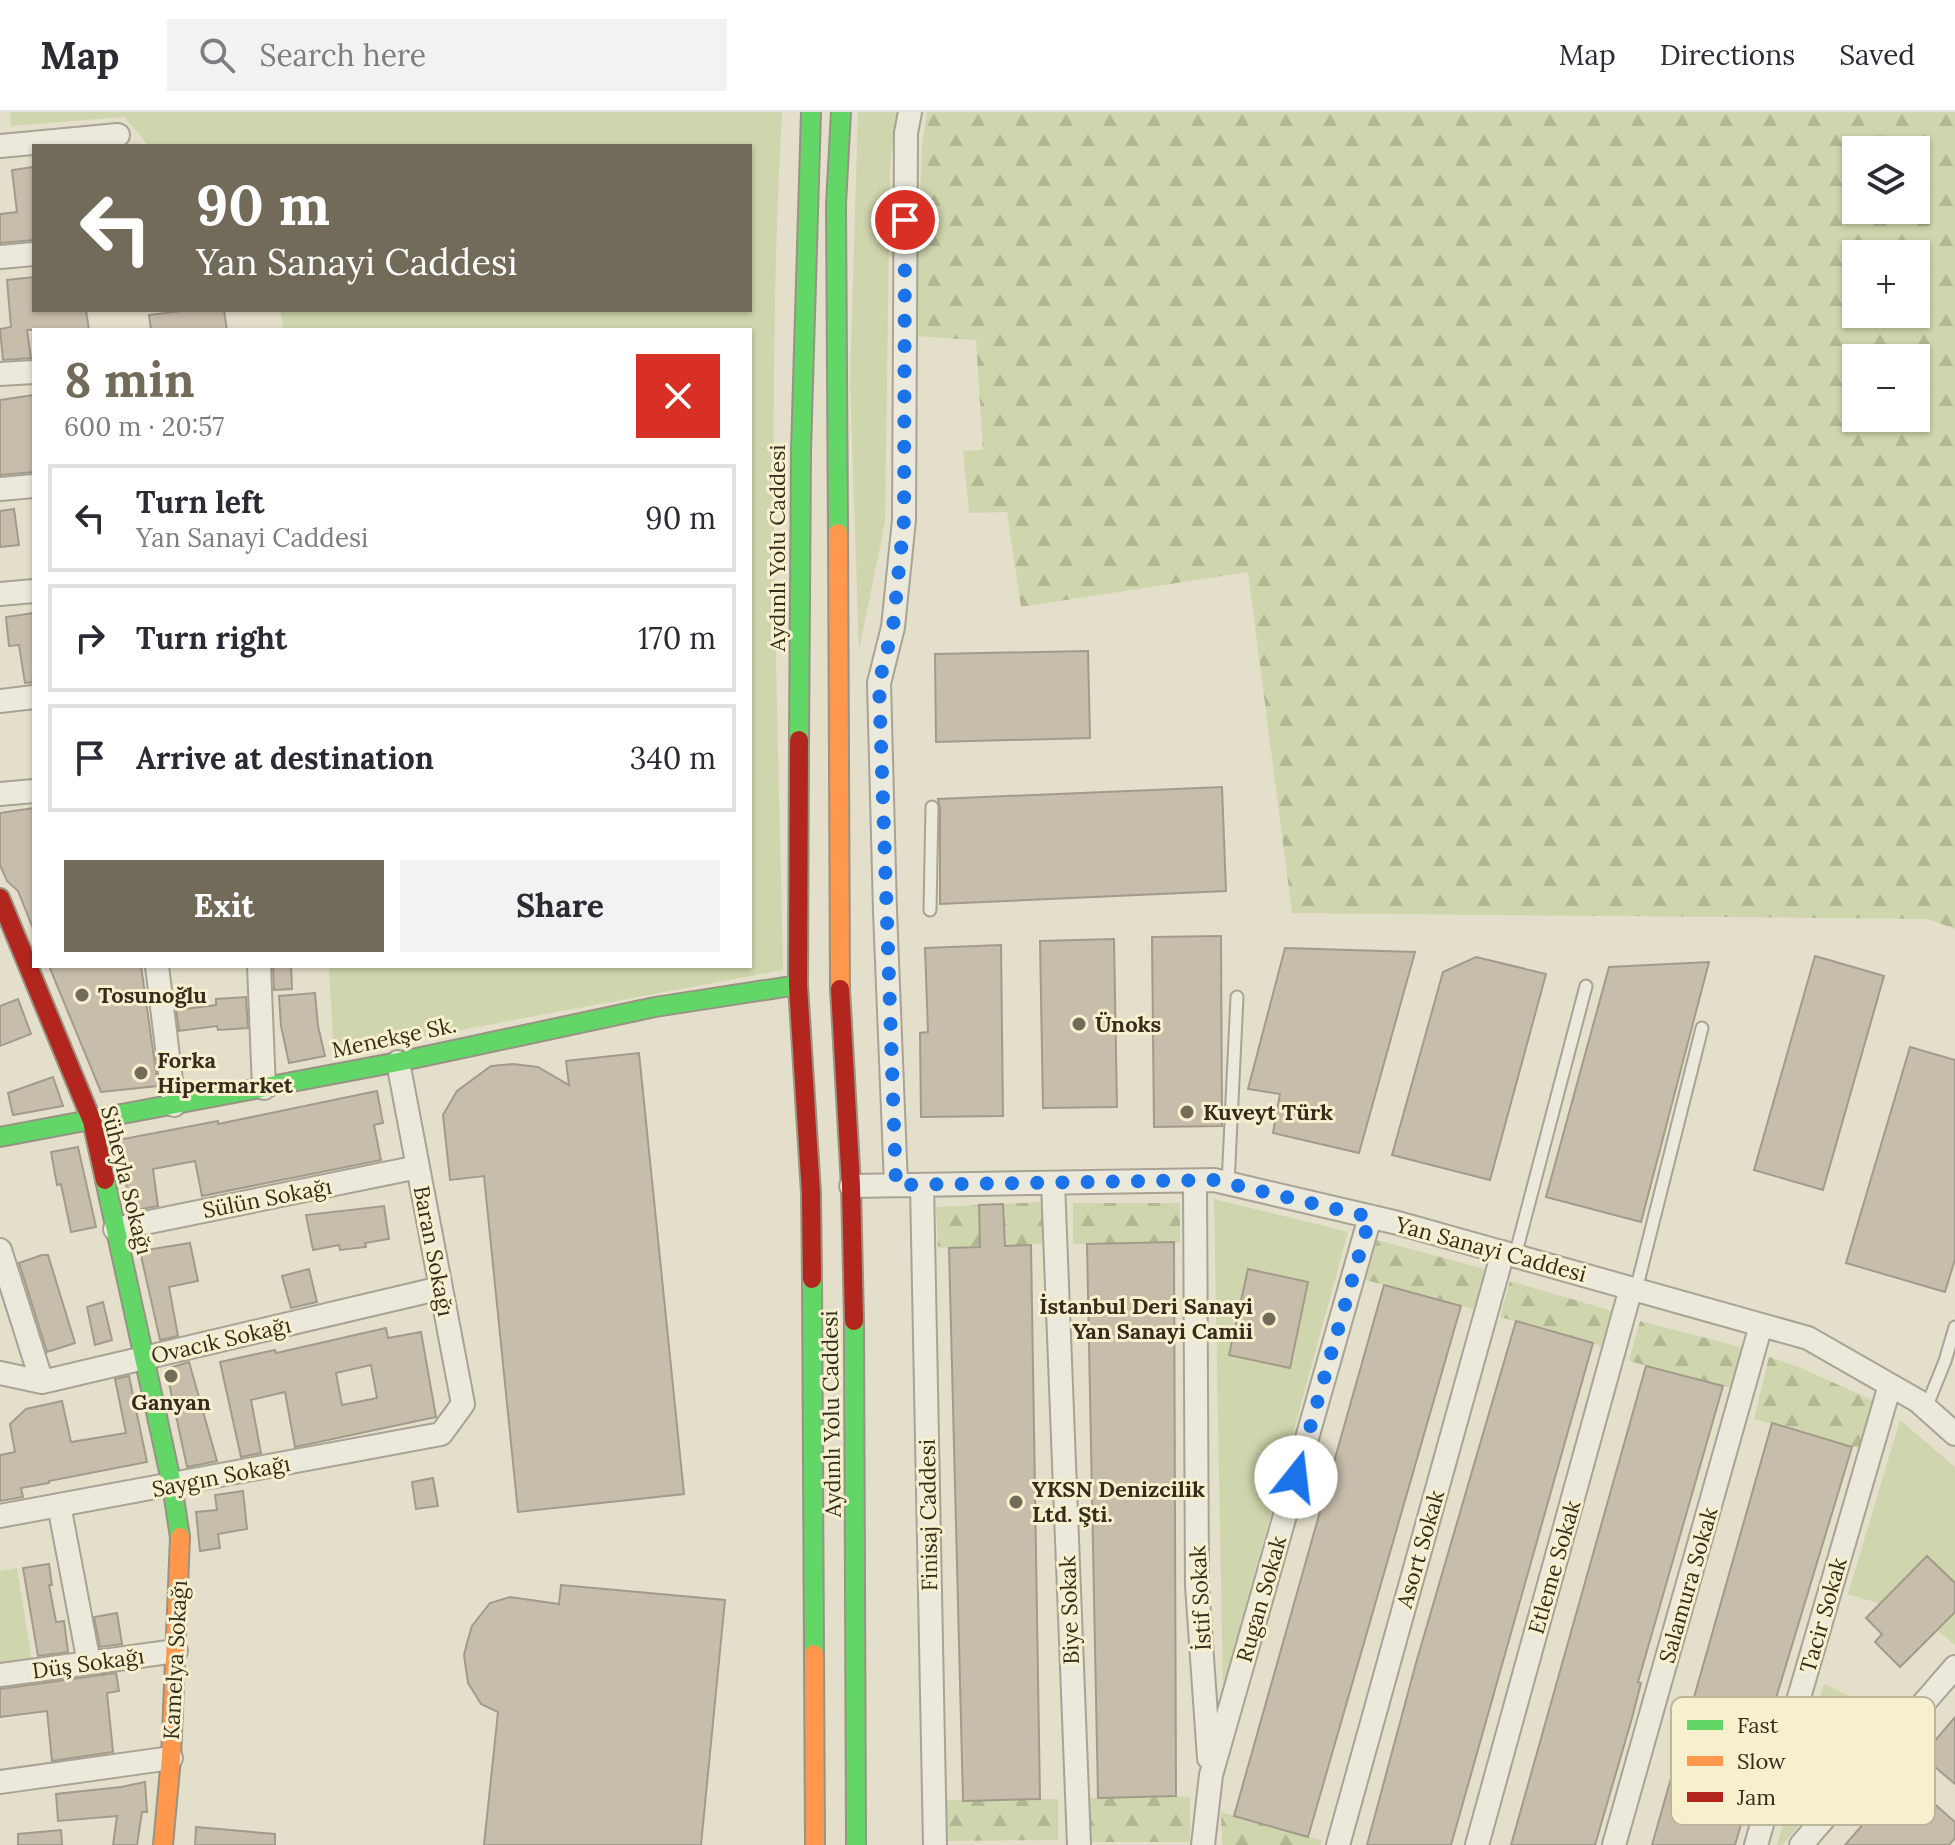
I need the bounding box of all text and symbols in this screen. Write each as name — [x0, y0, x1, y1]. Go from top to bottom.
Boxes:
search box — [167, 19, 727, 91]
text: Map — [40, 31, 119, 79]
icon: search — [195, 33, 239, 77]
text: Search here — [259, 36, 426, 74]
text: Map — [1559, 37, 1616, 73]
text: Directions — [1660, 37, 1795, 73]
text: Saved — [1839, 37, 1915, 73]
map controls — [1842, 136, 1930, 432]
button: layers — [1842, 136, 1930, 224]
text: 90 m — [196, 169, 330, 240]
icon: left — [64, 176, 168, 280]
pin — [871, 186, 939, 254]
icon: arrive — [883, 198, 927, 242]
text: Yan Sanayi Caddesi — [196, 239, 518, 285]
button: + — [1842, 240, 1930, 328]
button: − — [1842, 344, 1930, 432]
text: 8 min — [64, 349, 195, 410]
button: close — [636, 354, 720, 438]
text: 600 m · 20:57 — [64, 410, 224, 443]
street label: Aydınlı Yolu Caddesi — [763, 445, 791, 653]
text: Turn left — [136, 483, 264, 521]
icon: left — [68, 496, 112, 540]
text: 90 m — [645, 499, 716, 537]
text: Yan Sanayi Caddesi — [136, 521, 368, 554]
icon: right — [68, 616, 112, 660]
text: Turn right — [136, 619, 287, 657]
text: 170 m — [638, 619, 716, 657]
icon: arrive — [68, 736, 112, 780]
text: Arrive at destination — [136, 739, 434, 777]
text: 340 m — [630, 739, 716, 777]
button: Exit — [64, 860, 384, 952]
button: Share — [400, 860, 720, 952]
place label: Tosunoğlu — [98, 981, 207, 1009]
marker: Tosunoğlu — [73, 986, 91, 1004]
street label: Menekşe Sk. — [329, 1010, 459, 1064]
place label: Ünoks — [1095, 1010, 1161, 1038]
marker: Ünoks — [1070, 1015, 1088, 1033]
place label: Forka Hipermarket — [157, 1046, 294, 1099]
marker: Forka Hipermarket — [132, 1064, 150, 1082]
place label: Kuveyt Türk — [1203, 1098, 1333, 1126]
street label: Süheyla Sokağı — [95, 1103, 159, 1257]
marker: Kuveyt Türk — [1178, 1103, 1196, 1121]
street label: Sülün Sokağı — [200, 1172, 334, 1224]
street label: Baran Sokağı — [408, 1183, 460, 1319]
street label: Yan Sanayi Caddesi — [1391, 1210, 1590, 1288]
place label: İstanbul Deri Sanayi Yan Sanayi Camii — [1039, 1292, 1253, 1345]
street label: Ovacık Sokağı — [148, 1310, 294, 1370]
street label: Aydınlı Yolu Caddesi — [815, 1310, 847, 1519]
marker: İstanbul Deri Sanayi Yan Sanayi Camii — [1260, 1310, 1278, 1328]
marker: Ganyan — [162, 1367, 180, 1385]
place label: Ganyan — [131, 1388, 211, 1416]
position arrow — [1254, 1435, 1338, 1519]
street label: Finisaj Caddesi — [913, 1439, 943, 1591]
street label: Saygın Sokağı — [149, 1449, 293, 1503]
place label: YKSN Denizcilik Ltd. Şti. — [1032, 1475, 1205, 1528]
street label: Asort Sokak — [1390, 1487, 1450, 1612]
marker: YKSN Denizcilik Ltd. Şti. — [1007, 1493, 1025, 1511]
street label: Etleme Sokak — [1522, 1497, 1586, 1637]
street label: Salamura Sokak — [1652, 1504, 1724, 1666]
street label: Rugan Sokak — [1230, 1533, 1292, 1665]
street label: İstif Sokak — [1183, 1544, 1217, 1651]
street label: Tacir Sokak — [1793, 1554, 1853, 1676]
street label: Biye Sokak — [1053, 1555, 1085, 1665]
street label: Kamelya Sokağı — [157, 1579, 193, 1741]
street label: Düş Sokağı — [30, 1641, 146, 1685]
legend — [1671, 1697, 1935, 1825]
text: Fast — [1737, 1711, 1779, 1739]
text: Slow — [1737, 1747, 1786, 1775]
text: Jam — [1736, 1783, 1776, 1811]

